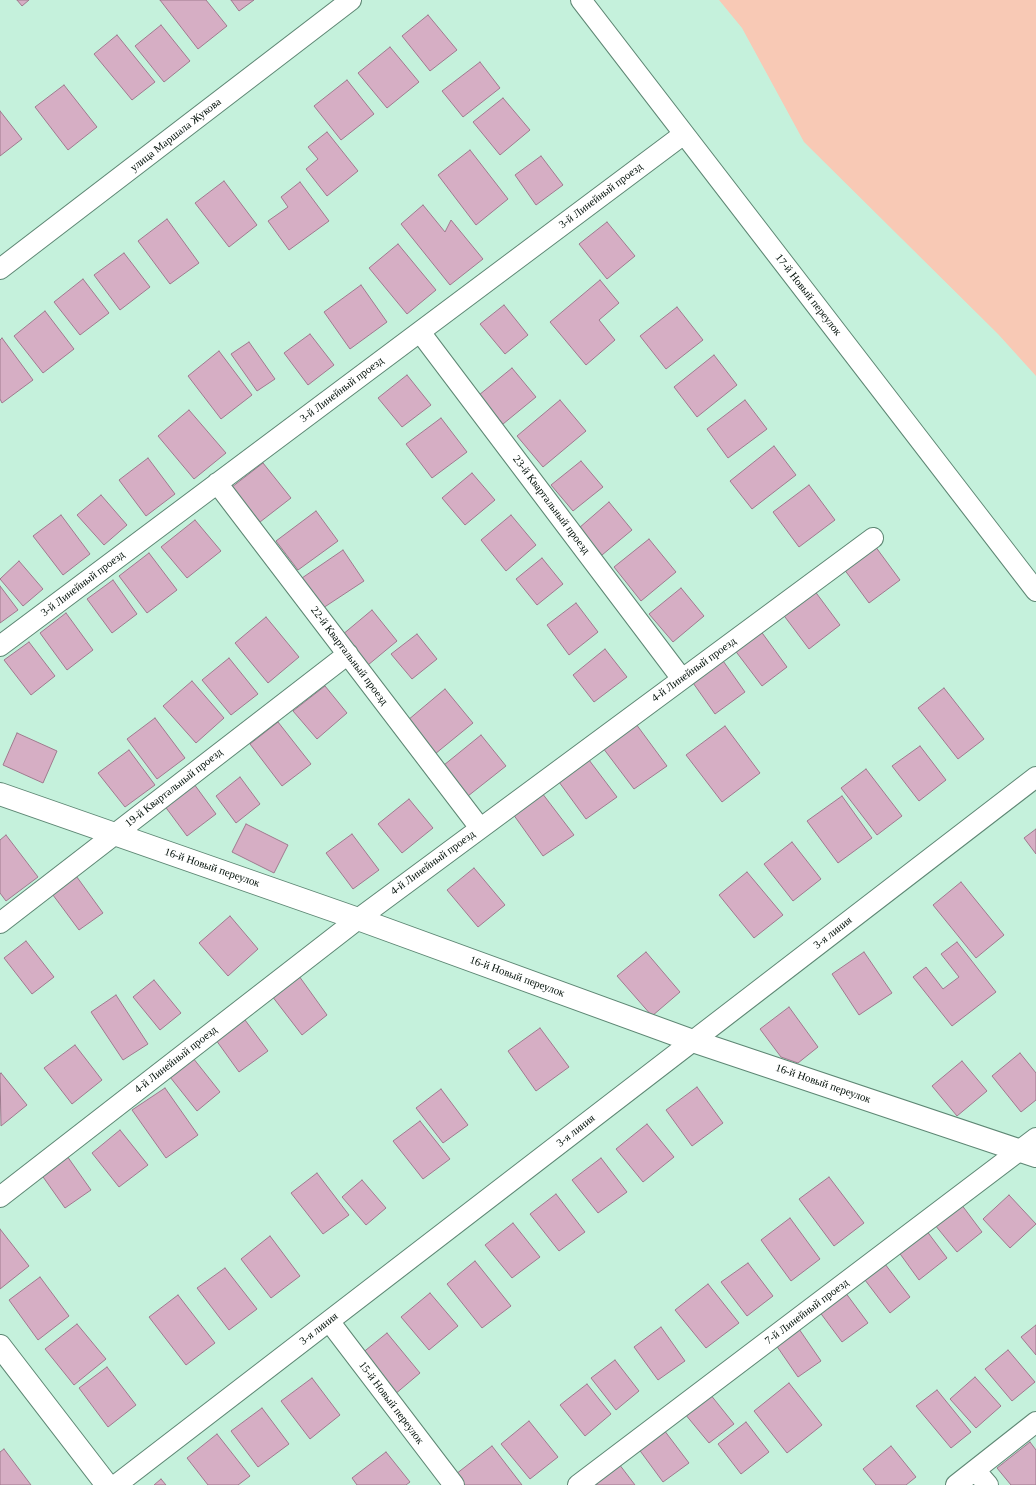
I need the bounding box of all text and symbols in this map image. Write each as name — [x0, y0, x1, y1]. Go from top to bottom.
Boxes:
street label: улица Маршала Жукова — [128, 95, 224, 175]
street label: 3-й Линейный проезд — [556, 160, 646, 232]
street label: 17-й Новый переулок — [772, 251, 844, 339]
street label: 3-й Линейный проезд — [297, 354, 387, 426]
street label: 23-й Квартальный проезд — [510, 453, 592, 557]
street label: 3-й Линейный проезд — [38, 548, 128, 620]
street label: 22-й Квартальный проезд — [308, 604, 390, 708]
street label: 4-й Линейный проезд — [649, 635, 739, 705]
street label: 19-й Квартальный проезд — [123, 746, 225, 830]
street label: 4-й Линейный проезд — [388, 828, 478, 898]
street label: 16-й Новый переулок — [162, 845, 262, 891]
street label: 3-я линия — [811, 914, 855, 952]
street label: 16-й Новый переулок — [468, 954, 566, 1000]
street label: 4-й Линейный проезд — [132, 1024, 220, 1096]
street label: 16-й Новый переулок — [773, 1061, 873, 1107]
street label: 3-я линия — [554, 1112, 598, 1150]
street label: 7-й Линейный проезд — [762, 1276, 852, 1348]
street label: 3-я линия — [297, 1310, 341, 1348]
street label: 15-й Новый переулок — [356, 1359, 426, 1447]

